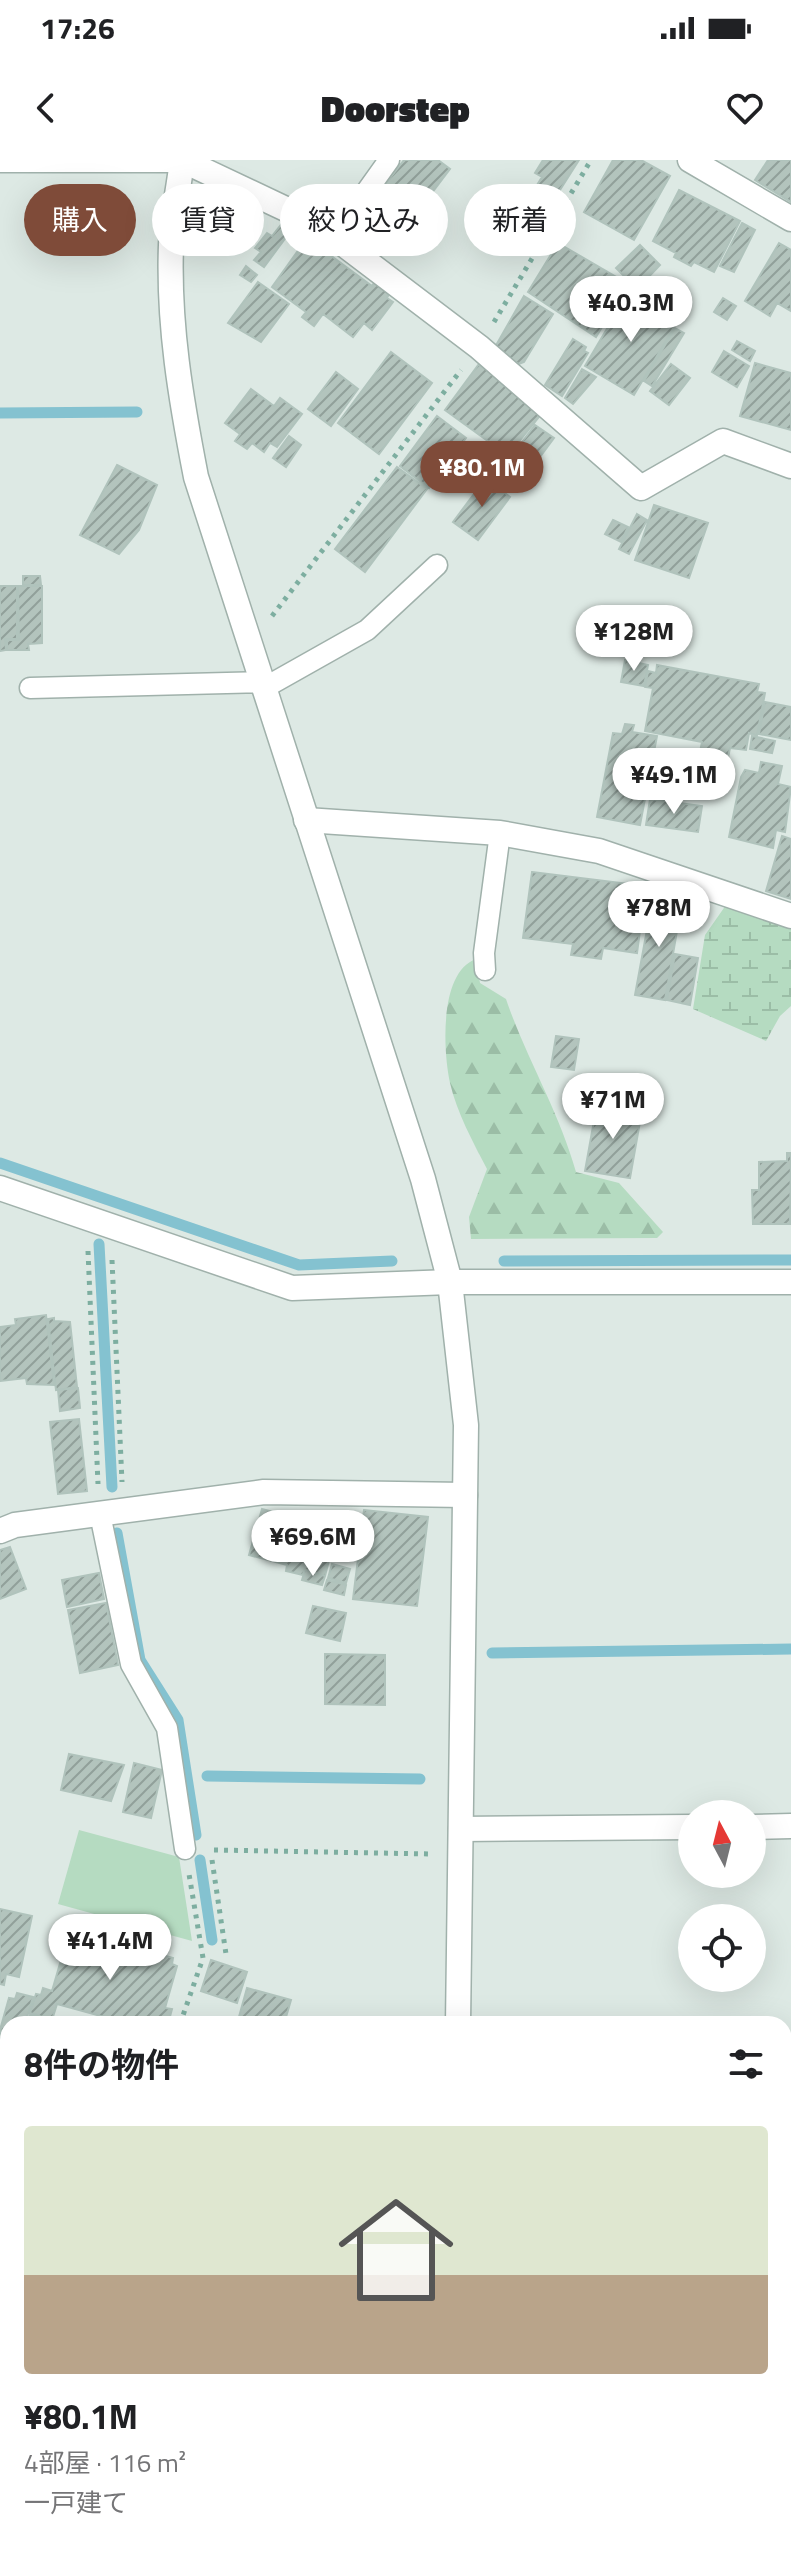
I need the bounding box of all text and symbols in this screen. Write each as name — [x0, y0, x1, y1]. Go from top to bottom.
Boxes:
text: 17:26 — [40, 5, 115, 51]
text: Doorstep — [321, 81, 470, 136]
icon: back — [24, 86, 68, 130]
icon: heart — [723, 86, 767, 130]
chip: 購入 — [24, 184, 136, 256]
chip: 賃貸 — [152, 184, 264, 256]
chip: 絞り込み — [280, 184, 448, 256]
chip: 新着 — [464, 184, 576, 256]
pin: ¥40.3M — [566, 276, 696, 344]
text: ¥40.3M — [587, 282, 675, 321]
pin: ¥80.1M — [417, 441, 547, 509]
text: ¥80.1M — [438, 447, 526, 486]
pin: ¥128M — [578, 605, 690, 673]
text: ¥128M — [594, 611, 674, 650]
pin: ¥49.1M — [609, 748, 739, 816]
text: ¥49.1M — [630, 754, 718, 793]
pin: ¥78M — [612, 881, 706, 949]
text: ¥78M — [626, 887, 692, 926]
pin: ¥71M — [566, 1073, 660, 1141]
text: ¥71M — [580, 1079, 646, 1118]
pin: ¥69.6M — [248, 1510, 378, 1578]
text: ¥69.6M — [269, 1516, 357, 1555]
north arrow — [678, 1800, 766, 1888]
map controls — [678, 1800, 766, 1992]
button: locate — [678, 1904, 766, 1992]
pin: ¥41.4M — [45, 1914, 175, 1982]
text: ¥41.4M — [66, 1920, 154, 1959]
text: 8件の物件 — [24, 2038, 179, 2090]
icon: filters — [724, 2042, 768, 2086]
icon: home — [324, 2178, 468, 2322]
text: ¥80.1M — [24, 2390, 138, 2442]
text: 4部屋 · 116 m² — [24, 2443, 186, 2482]
text: 一戸建て — [24, 2483, 128, 2522]

